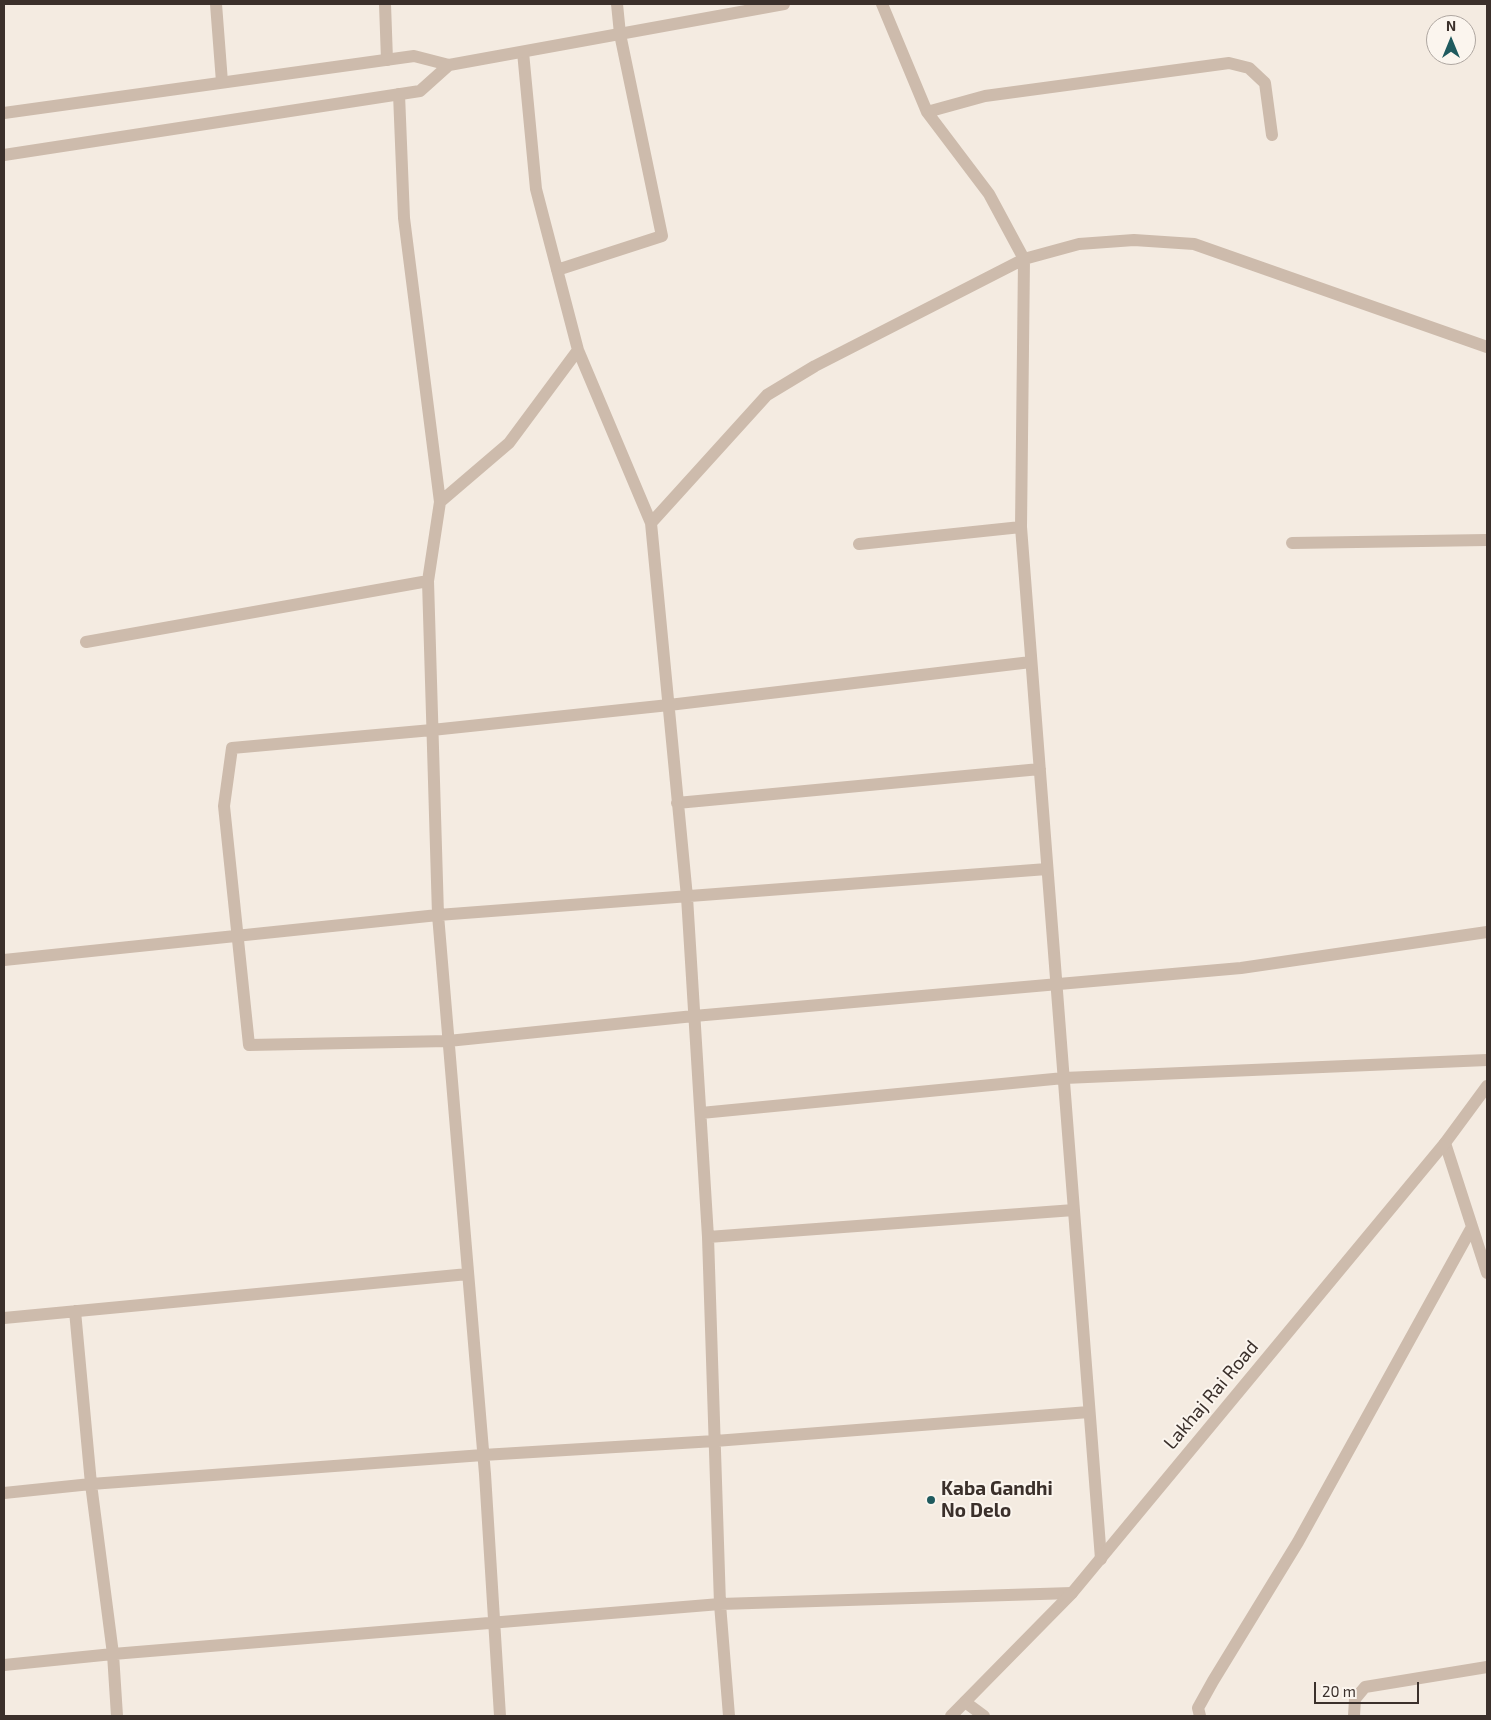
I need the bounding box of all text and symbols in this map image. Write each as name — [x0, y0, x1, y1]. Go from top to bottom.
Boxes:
north arrow — [1426, 15, 1476, 65]
text: N — [1446, 17, 1456, 34]
street label: Lakhaj Rai Road — [1159, 1336, 1263, 1454]
place label: Kaba Gandhi No Delo — [941, 1478, 1053, 1522]
marker: Kaba Gandhi No Delo — [925, 1494, 937, 1506]
scale bar — [1316, 1672, 1421, 1704]
text: 20 m — [1322, 1682, 1356, 1700]

